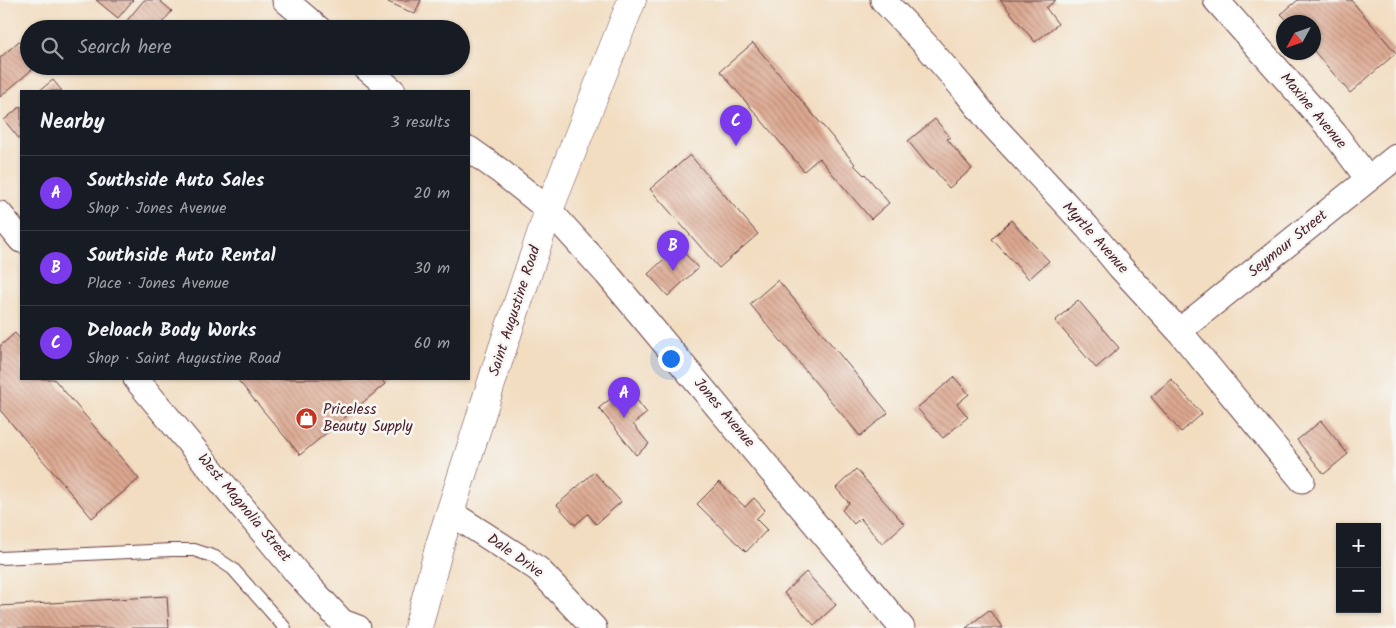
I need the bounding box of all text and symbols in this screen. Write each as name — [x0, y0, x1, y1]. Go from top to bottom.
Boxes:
north arrow — [1276, 15, 1321, 60]
search box — [20, 20, 470, 75]
text: Search here — [78, 33, 172, 63]
icon: search — [38, 34, 66, 62]
street label: Maxine Avenue — [1274, 67, 1352, 155]
pin: C — [720, 105, 752, 146]
text: Nearby — [40, 106, 105, 139]
text: 3 results — [391, 110, 450, 135]
text: Southside Auto Sales — [87, 166, 264, 196]
text: A — [51, 181, 61, 206]
text: 20 m — [414, 181, 450, 206]
text: Shop · Jones Avenue — [87, 196, 226, 221]
street label: Myrtle Avenue — [1056, 196, 1134, 280]
street label: Seymour Street — [1243, 204, 1333, 284]
pin: B — [657, 230, 689, 271]
text: Southside Auto Rental — [87, 241, 276, 271]
street label: Saint Augustine Road — [483, 242, 548, 379]
text: B — [51, 256, 61, 281]
text: 30 m — [414, 256, 450, 281]
text: Place · Jones Avenue — [87, 271, 229, 296]
text: Deloach Body Works — [87, 316, 256, 346]
text: C — [51, 331, 61, 356]
text: 60 m — [414, 331, 450, 356]
text: Shop · Saint Augustine Road — [87, 346, 280, 371]
your location — [658, 346, 684, 372]
street label: Jones Avenue — [687, 373, 761, 454]
pin: A — [608, 377, 640, 418]
place label: Priceless Beauty Supply — [323, 398, 414, 439]
shop icon: Priceless Beauty Supply — [295, 407, 319, 431]
street label: West Magnolia Street — [191, 448, 297, 568]
map controls — [1336, 523, 1381, 613]
button: + — [1336, 523, 1381, 568]
street label: Dale Drive — [482, 528, 548, 584]
button: − — [1336, 568, 1381, 613]

